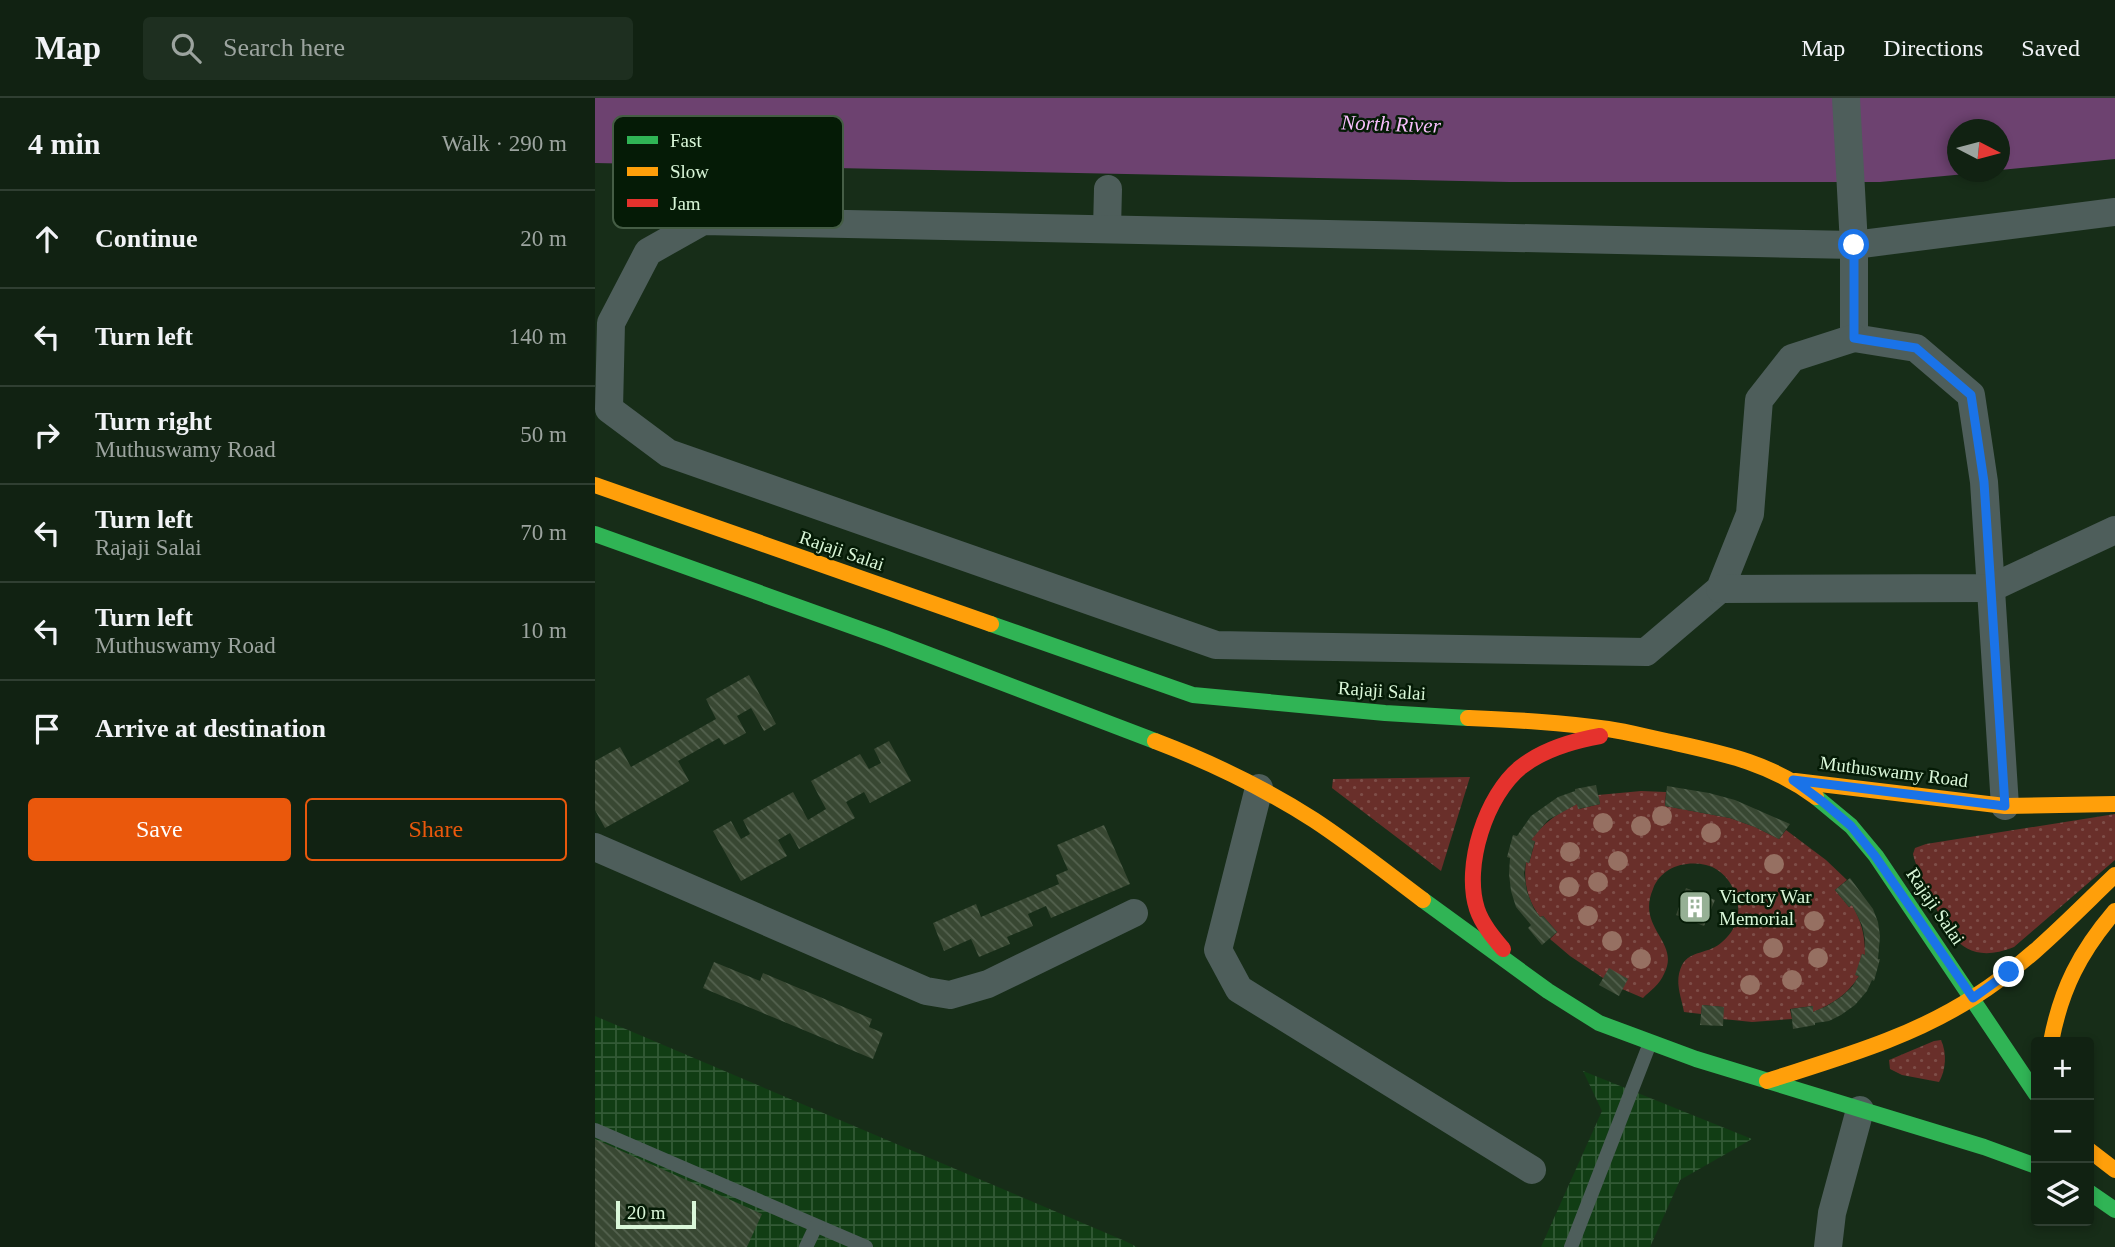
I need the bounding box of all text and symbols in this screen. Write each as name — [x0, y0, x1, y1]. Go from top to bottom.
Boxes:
search box — [143, 17, 633, 80]
icon: search — [167, 29, 205, 67]
text: Map — [35, 30, 101, 66]
text: Search here — [223, 33, 345, 62]
text: Map — [1801, 35, 1845, 61]
text: Directions — [1883, 35, 1983, 61]
text: Saved — [2021, 35, 2080, 61]
water label: North River — [1340, 110, 1442, 138]
legend — [613, 116, 843, 228]
north arrow — [1947, 119, 2010, 182]
text: 4 min — [28, 127, 101, 160]
text: Fast — [670, 130, 702, 151]
text: Walk · 290 m — [442, 131, 567, 156]
text: Slow — [670, 161, 709, 182]
text: Jam — [670, 193, 701, 214]
icon: ahead — [28, 220, 66, 258]
text: Continue — [95, 224, 198, 253]
text: 20 m — [520, 226, 567, 251]
route start — [1838, 229, 1869, 260]
icon: left — [28, 318, 66, 356]
text: Turn left — [95, 322, 193, 351]
text: 140 m — [509, 324, 567, 349]
text: Turn right — [95, 407, 212, 436]
icon: right — [28, 416, 66, 454]
text: 50 m — [520, 422, 567, 447]
text: Muthuswamy Road — [95, 437, 276, 462]
text: Turn left — [95, 505, 193, 534]
icon: left — [28, 514, 66, 552]
text: 70 m — [520, 520, 567, 545]
street label: Rajaji Salai — [797, 526, 887, 575]
text: Rajaji Salai — [95, 535, 202, 560]
text: Turn left — [95, 603, 193, 632]
icon: left — [28, 612, 66, 650]
text: 10 m — [520, 618, 567, 643]
text: Muthuswamy Road — [95, 633, 276, 658]
street label: Rajaji Salai — [1337, 677, 1427, 704]
icon: arrive — [28, 710, 66, 748]
text: Arrive at destination — [95, 714, 326, 743]
street label: Muthuswamy Road — [1819, 752, 1970, 791]
button: Save — [28, 798, 291, 861]
button: Share — [305, 798, 567, 861]
street label: Rajaji Salai — [1902, 864, 1969, 949]
place label: Victory War Memorial — [1719, 886, 1812, 929]
building icon: Victory War Memorial — [1676, 888, 1714, 926]
route end — [1993, 956, 2024, 987]
map controls — [2031, 1037, 2094, 1226]
button: + — [2031, 1037, 2094, 1100]
button: − — [2031, 1100, 2094, 1163]
button: layers — [2031, 1163, 2094, 1226]
scale bar — [616, 1198, 697, 1230]
text: 20 m — [627, 1202, 666, 1223]

